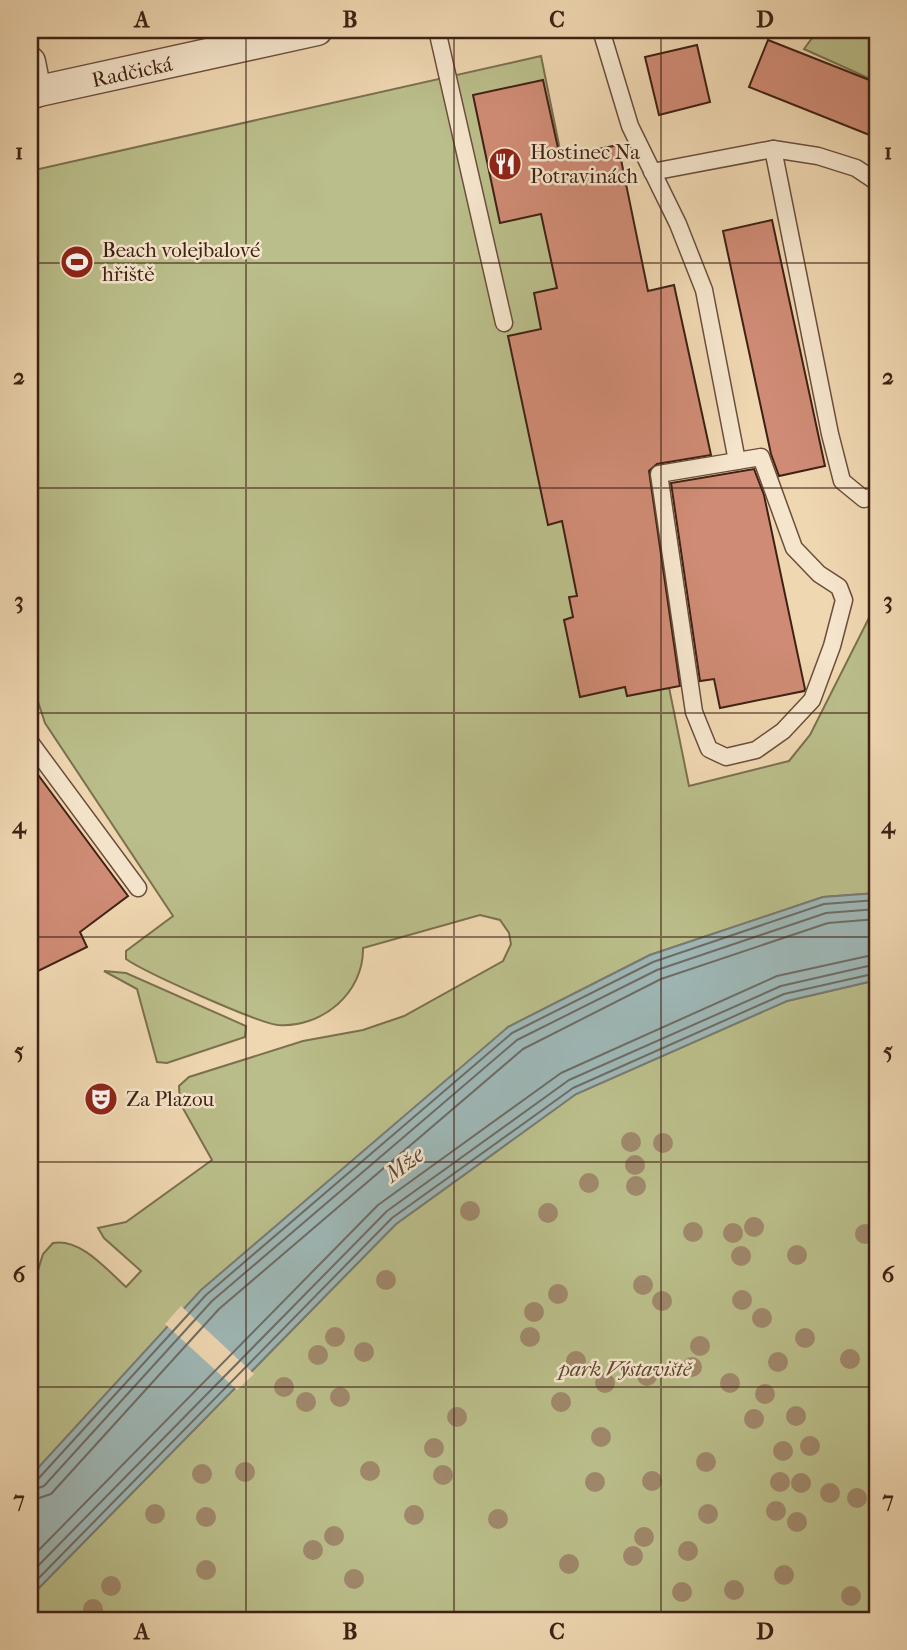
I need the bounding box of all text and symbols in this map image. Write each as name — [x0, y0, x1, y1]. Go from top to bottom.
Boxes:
text: A — [133, 6, 151, 33]
text: B — [343, 6, 358, 33]
text: C — [549, 6, 565, 33]
text: D — [756, 6, 774, 33]
street label: Radčická — [90, 52, 175, 92]
text: 1 — [15, 138, 23, 165]
text: 1 — [884, 138, 892, 165]
place label: Hostinec Na Potravinách — [530, 140, 640, 188]
restaurant icon: Hostinec Na Potravinách — [486, 145, 524, 183]
place label: Beach volejbalové hřiště — [102, 238, 260, 286]
sports icon: Beach volejbalové hřiště — [58, 243, 96, 281]
text: 2 — [13, 363, 25, 390]
text: 2 — [882, 363, 894, 390]
text: 3 — [14, 587, 24, 614]
text: 3 — [883, 587, 893, 614]
text: 4 — [11, 812, 27, 839]
text: 4 — [880, 812, 896, 839]
text: 5 — [14, 1037, 24, 1064]
text: 5 — [883, 1037, 893, 1064]
theatre icon: Za Plazou — [82, 1080, 120, 1118]
place label: Za Plazou — [126, 1087, 214, 1111]
water label: Mže — [378, 1141, 430, 1189]
text: 6 — [13, 1261, 26, 1288]
text: 6 — [882, 1261, 895, 1288]
park label: park Výstaviště — [556, 1357, 694, 1381]
text: 7 — [12, 1486, 25, 1513]
text: 7 — [881, 1486, 894, 1513]
text: A — [133, 1618, 151, 1645]
text: B — [343, 1618, 358, 1645]
text: C — [549, 1618, 565, 1645]
text: D — [756, 1618, 774, 1645]

